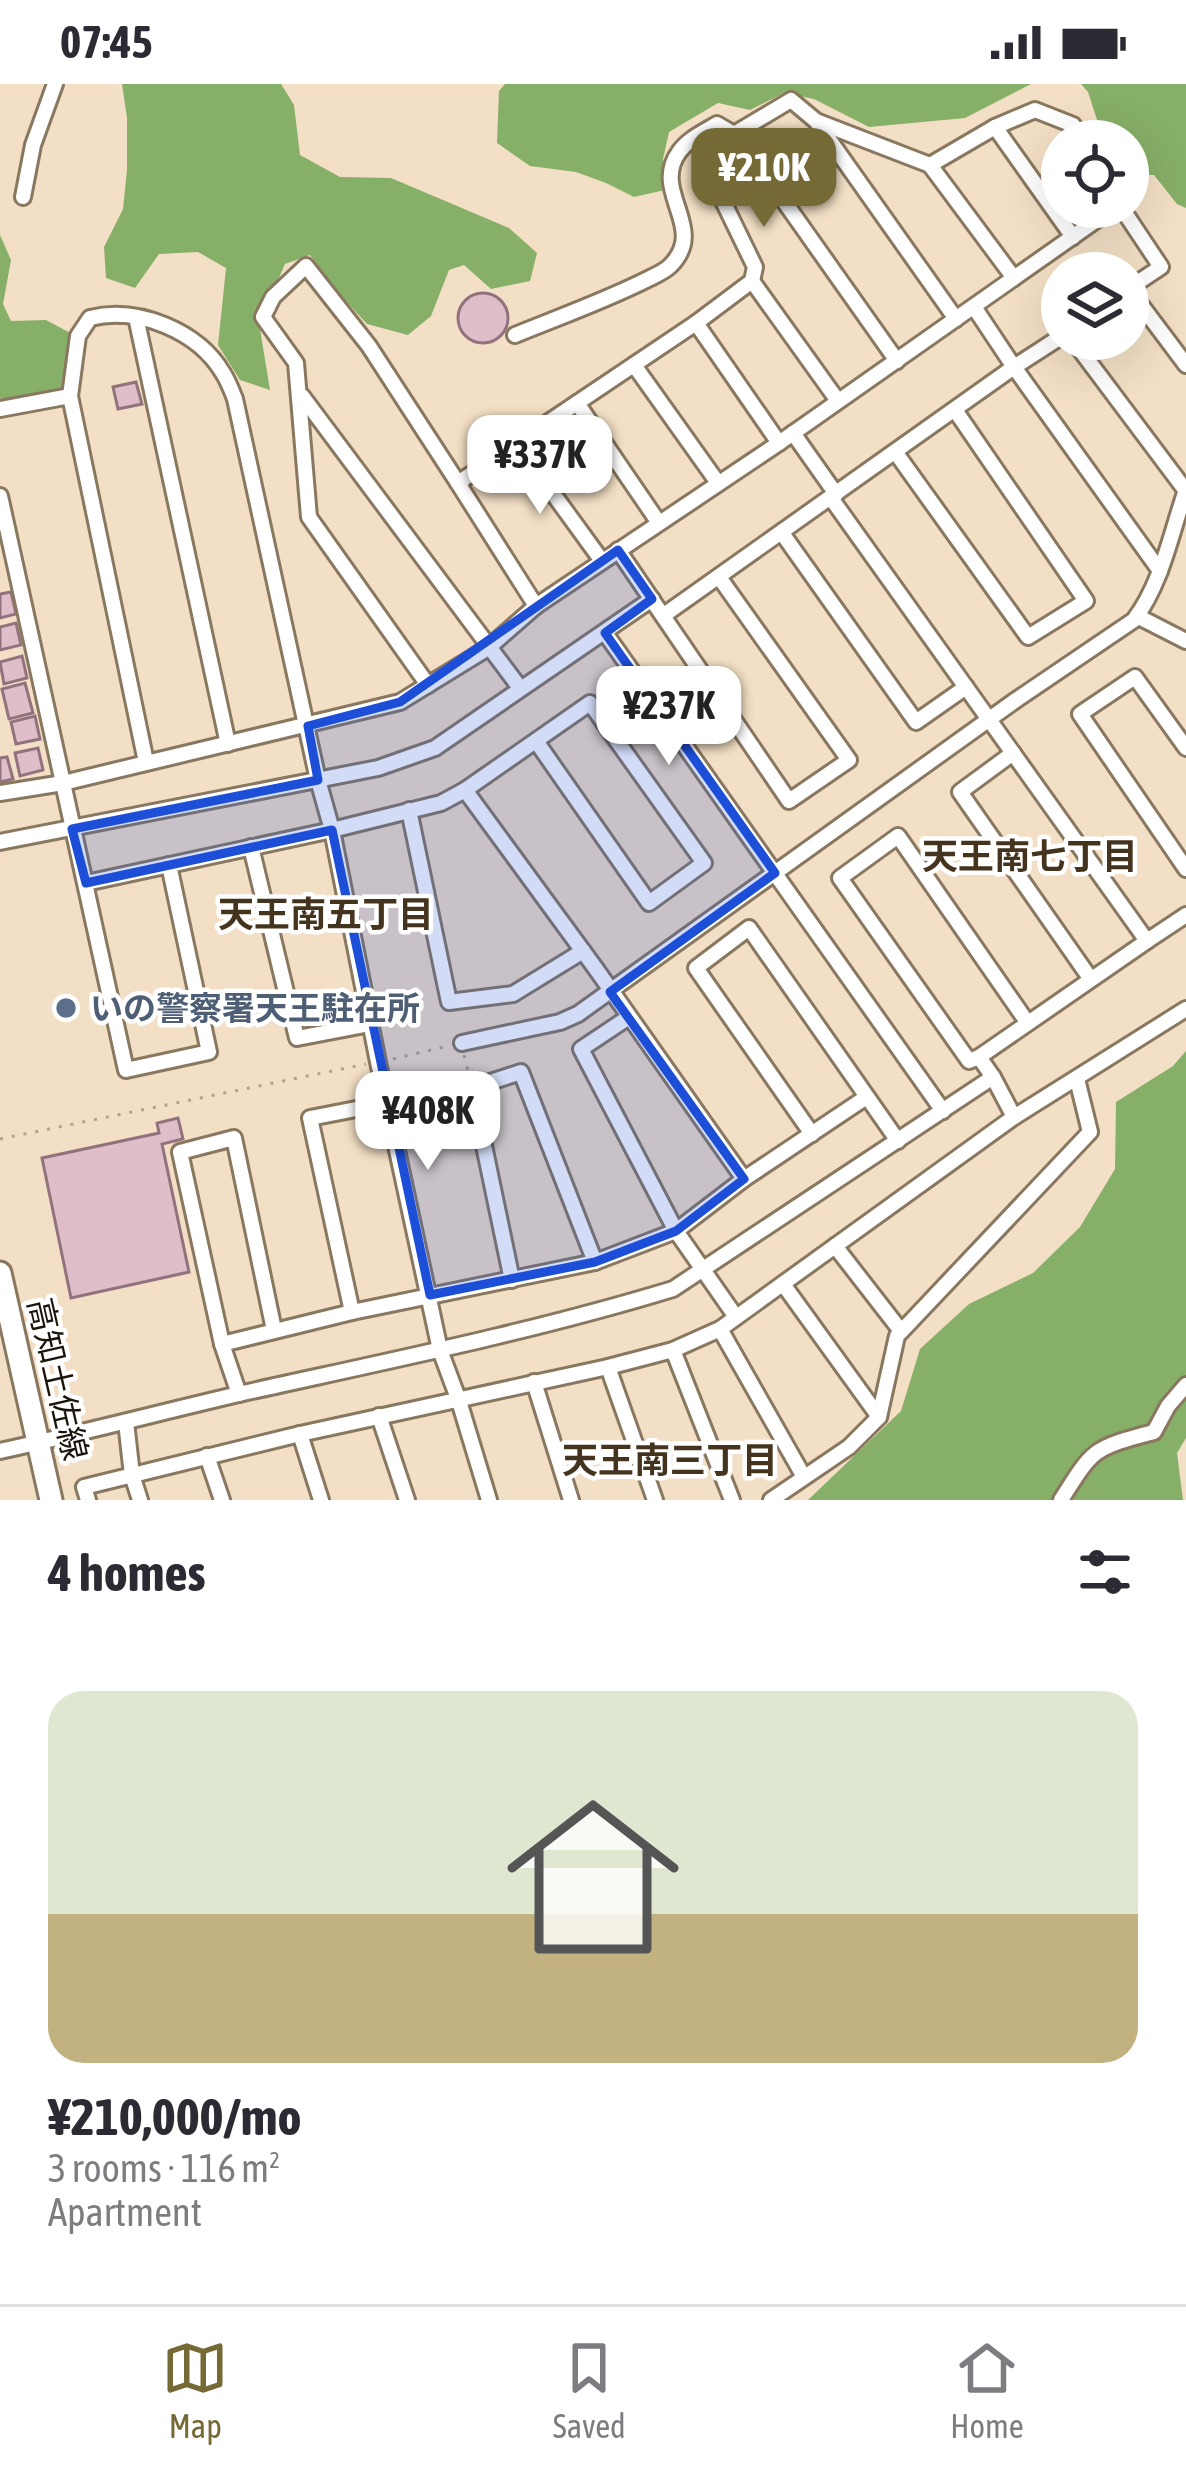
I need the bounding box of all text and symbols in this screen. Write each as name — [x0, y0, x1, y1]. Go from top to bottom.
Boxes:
text: 07:45 — [60, 16, 153, 68]
map controls — [1041, 120, 1149, 360]
button: locate — [1041, 120, 1149, 228]
pin: ¥210K — [680, 128, 848, 230]
text: ¥210K — [718, 145, 810, 189]
button: layers — [1041, 252, 1149, 360]
pin: ¥337K — [456, 415, 624, 517]
text: ¥337K — [494, 432, 586, 476]
pin: ¥237K — [585, 666, 753, 768]
text: ¥237K — [623, 683, 715, 727]
district label: 天王南七丁目 — [922, 835, 1138, 877]
district label: 天王南五丁目 — [218, 893, 434, 935]
place label: いの警察署天王駐在所 — [90, 989, 420, 1027]
marker: いの警察署天王駐在所 — [53, 995, 79, 1021]
pin: ¥408K — [344, 1071, 512, 1173]
text: ¥408K — [382, 1088, 474, 1132]
street label: 高知土佐線 — [21, 1294, 95, 1464]
district label: 天王南三丁目 — [562, 1439, 778, 1481]
icon: filters — [1072, 1539, 1138, 1605]
text: 4 homes — [48, 1543, 206, 1602]
icon: home — [485, 1769, 701, 1985]
text: ¥210,000/mo — [48, 2087, 302, 2146]
text: 3 rooms · 116 m² — [48, 2146, 280, 2190]
text: Apartment — [48, 2190, 202, 2234]
tab: Map — [162, 2335, 228, 2445]
tab: Saved — [553, 2335, 626, 2445]
tab: Home — [950, 2335, 1024, 2445]

